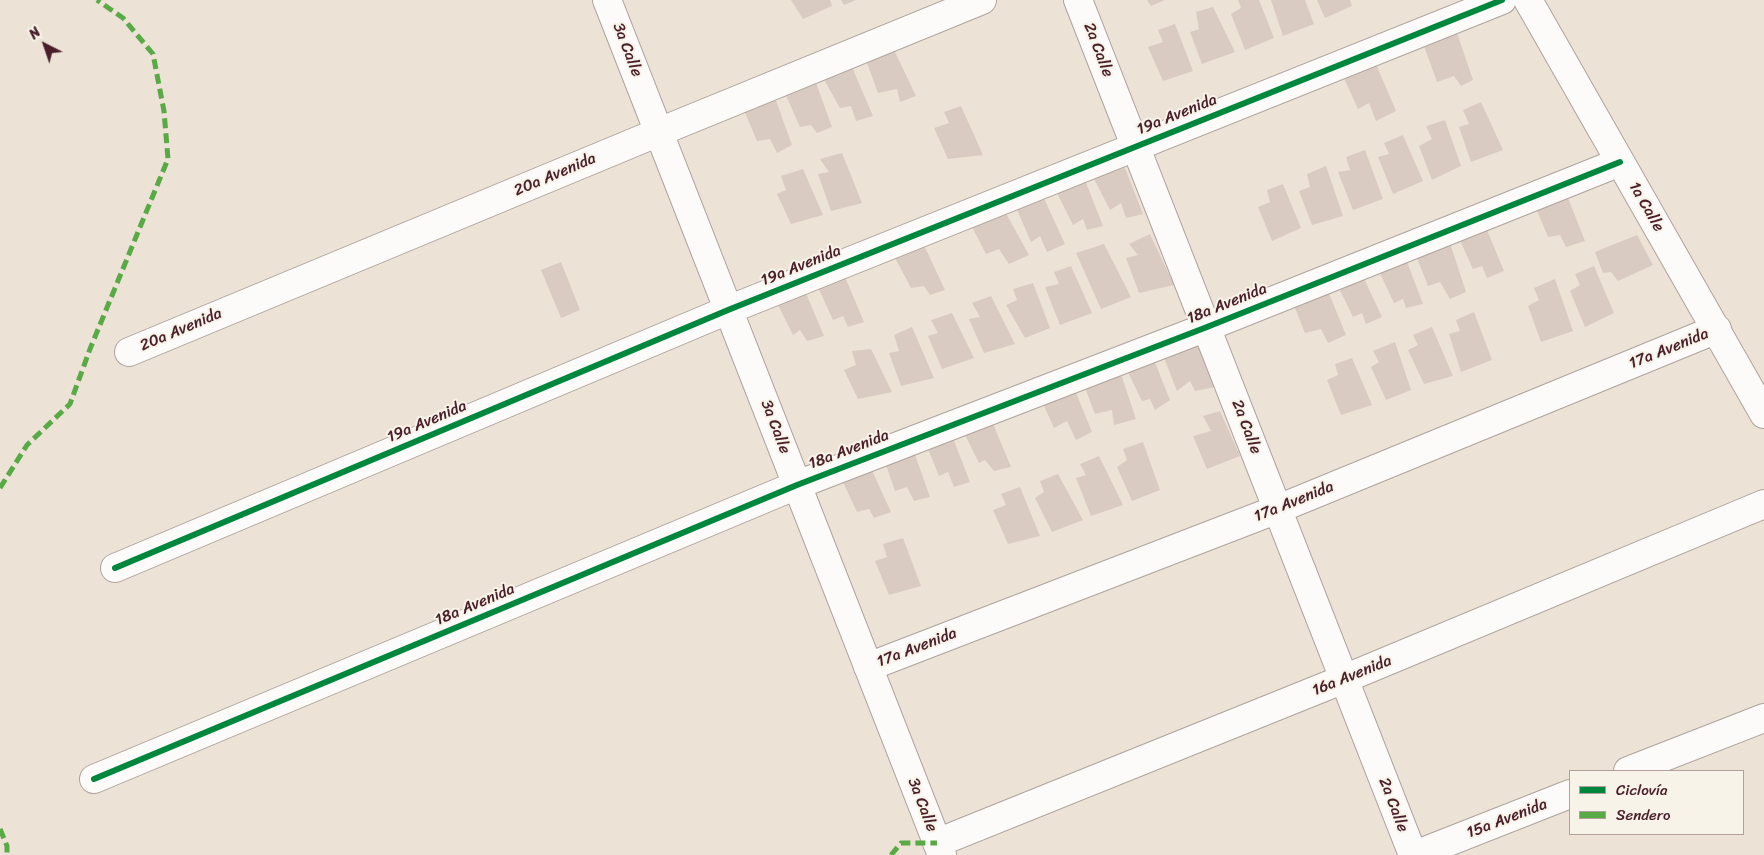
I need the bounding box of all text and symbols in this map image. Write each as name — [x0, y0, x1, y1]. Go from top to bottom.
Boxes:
north arrow — [20, 20, 70, 70]
street label: 3a Calle — [608, 20, 646, 80]
street label: 2a Calle — [1079, 20, 1117, 80]
text: N — [23, 21, 47, 46]
street label: 19a Avenida — [1134, 90, 1220, 140]
street label: 20a Avenida — [511, 149, 599, 201]
street label: 1a Calle — [1624, 179, 1668, 235]
street label: 19a Avenida — [758, 241, 844, 291]
street label: 18a Avenida — [1184, 279, 1270, 329]
street label: 20a Avenida — [137, 304, 225, 356]
street label: 17a Avenida — [1627, 324, 1711, 374]
street label: 19a Avenida — [384, 397, 470, 447]
street label: 3a Calle — [756, 397, 794, 457]
street label: 2a Calle — [1227, 397, 1265, 457]
street label: 18a Avenida — [806, 426, 892, 474]
street label: 17a Avenida — [1252, 477, 1336, 527]
street label: 18a Avenida — [432, 580, 518, 630]
street label: 17a Avenida — [874, 624, 960, 672]
street label: 16a Avenida — [1310, 651, 1394, 701]
legend — [1569, 770, 1744, 835]
street label: 3a Calle — [903, 775, 941, 835]
street label: 2a Calle — [1374, 775, 1412, 835]
text: Ciclovía — [1616, 777, 1668, 803]
street label: 15a Avenida — [1464, 795, 1550, 843]
text: Sendero — [1616, 802, 1670, 828]

